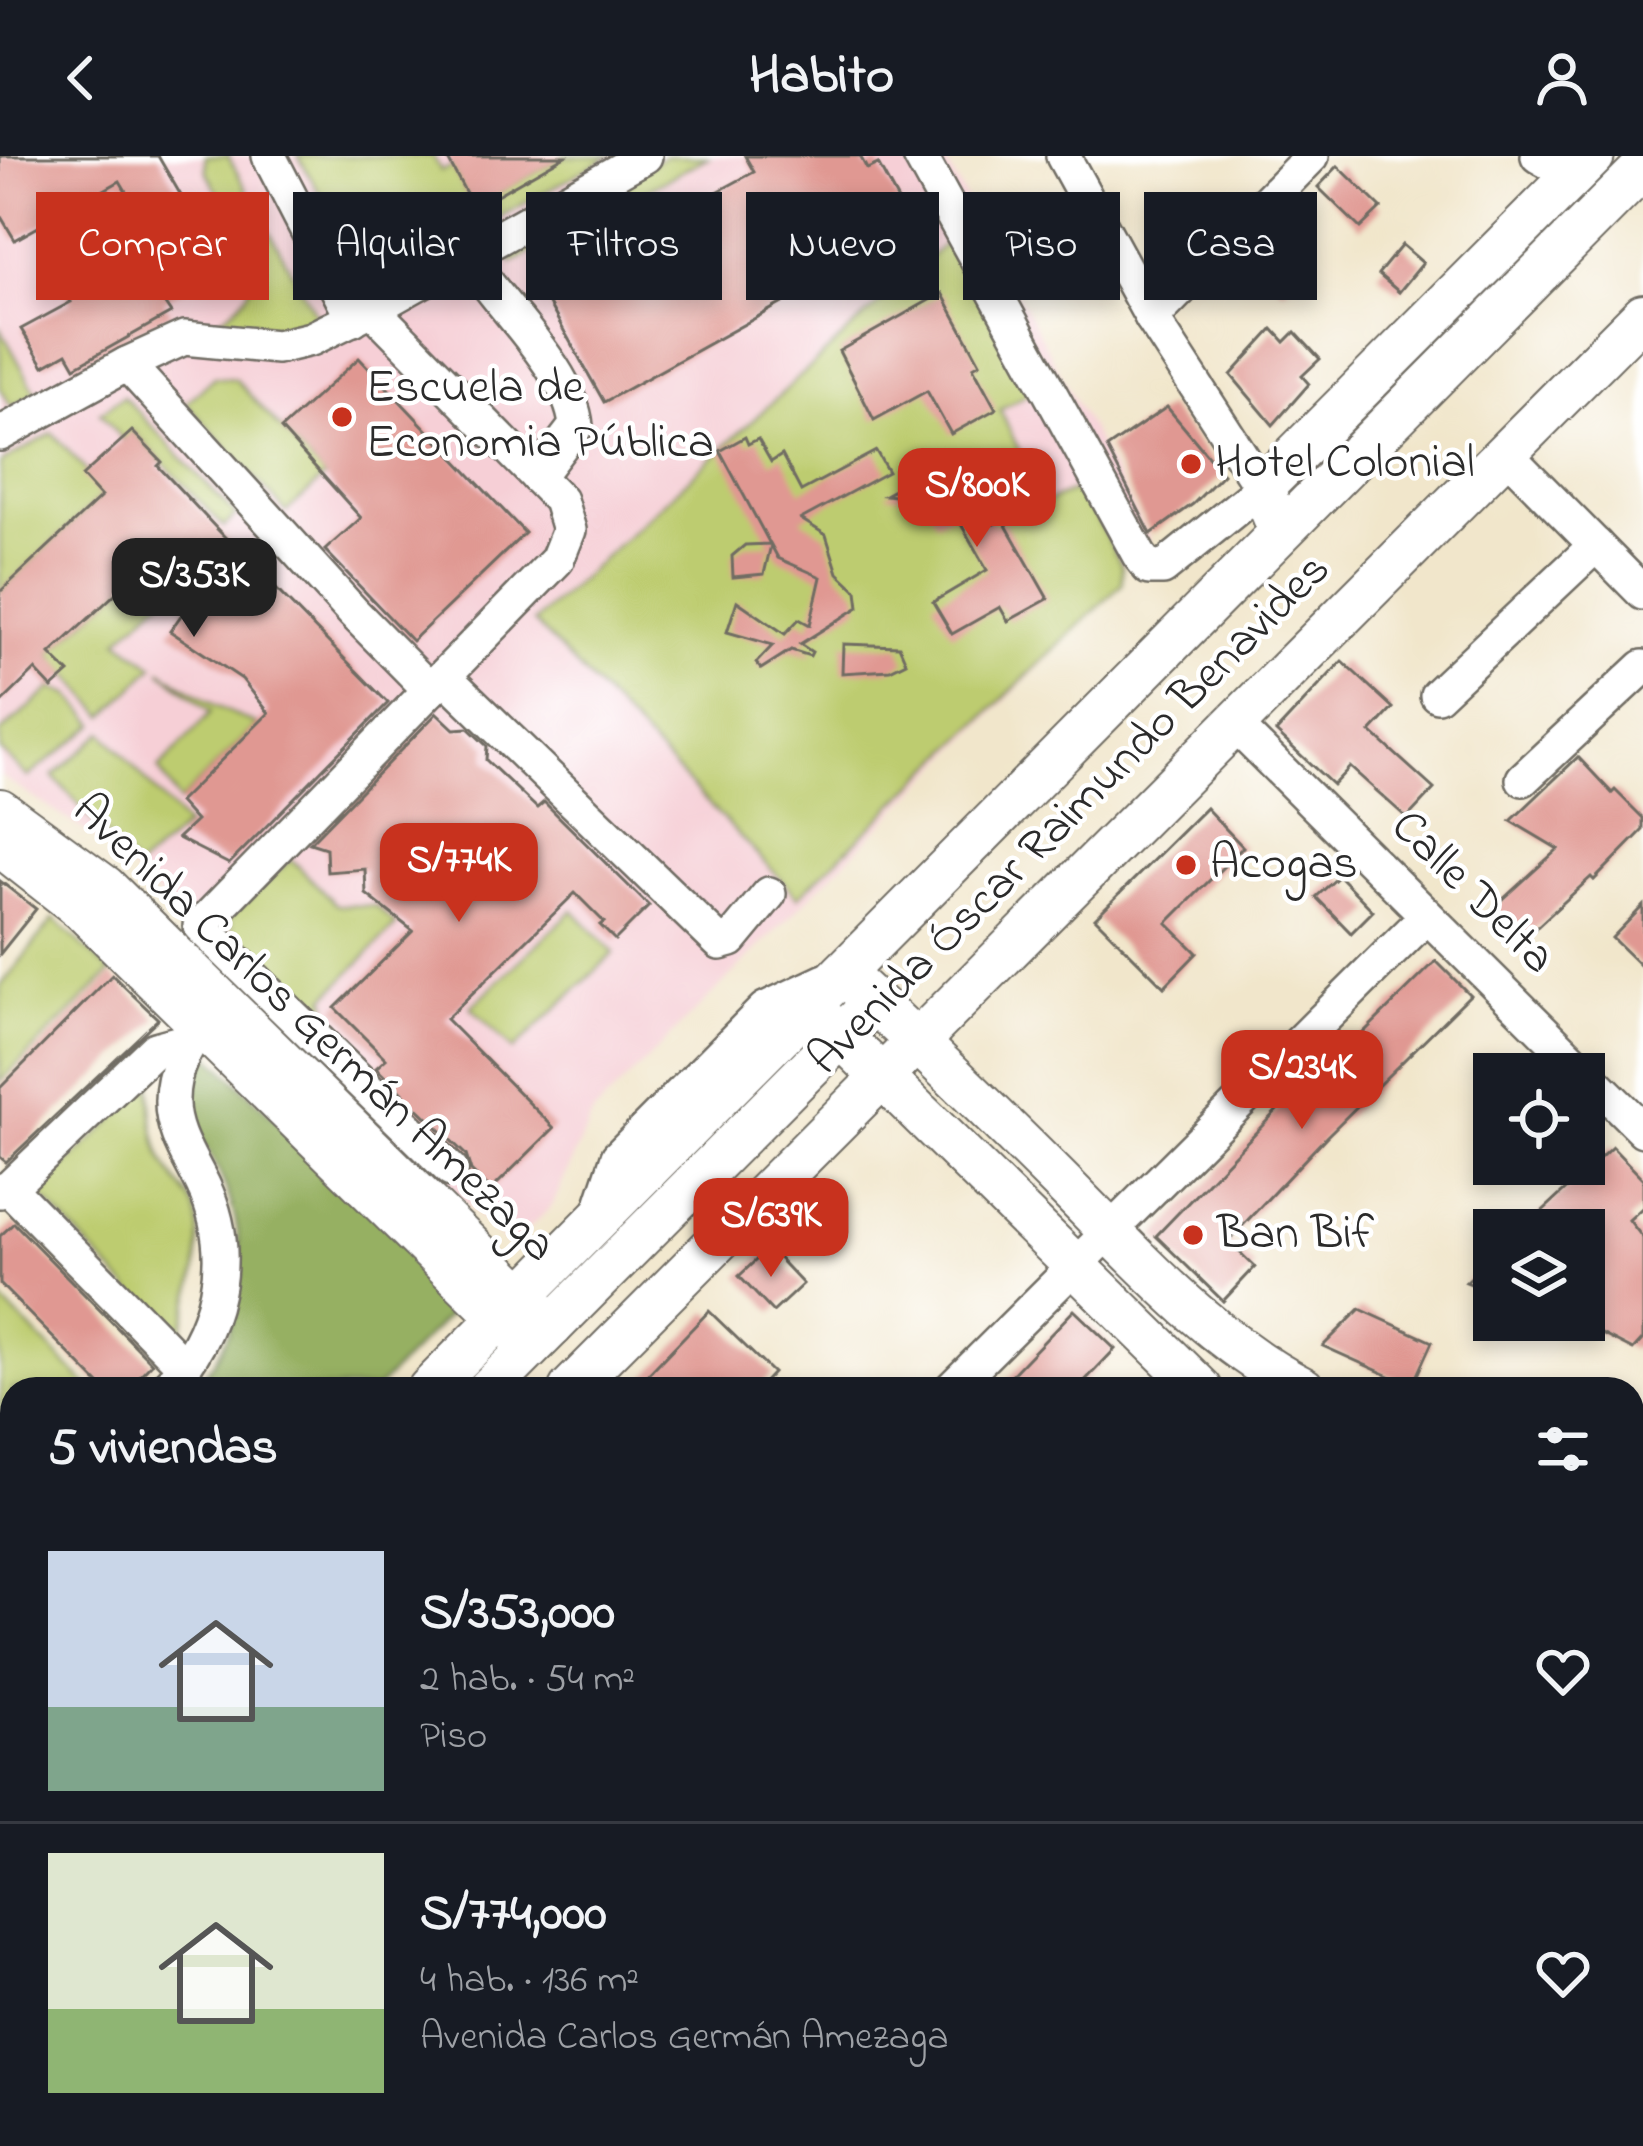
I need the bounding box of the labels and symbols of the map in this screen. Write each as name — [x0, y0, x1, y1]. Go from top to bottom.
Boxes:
place label: Escuela de Economia Pública — [366, 354, 714, 479]
marker: Escuela de Economia Pública — [329, 404, 355, 430]
place label: Hotel Colonial — [1215, 429, 1475, 499]
pin: S/800K — [879, 448, 1075, 550]
marker: Hotel Colonial — [1178, 451, 1204, 477]
street label: Avenida Óscar Raimundo Benavides — [792, 537, 1348, 1093]
pin: S/353K — [96, 538, 292, 640]
street label: Avenida Carlos Germán Amezaga — [54, 778, 571, 1281]
street label: Calle Delta — [1373, 794, 1571, 992]
pin: S/774K — [361, 823, 557, 925]
place label: Acogas — [1210, 830, 1358, 901]
marker: Acogas — [1173, 852, 1199, 878]
pin: S/234K — [1204, 1030, 1400, 1132]
pin: S/639K — [673, 1178, 869, 1280]
place label: Ban Bif — [1216, 1200, 1375, 1270]
marker: Ban Bif — [1180, 1222, 1206, 1248]

